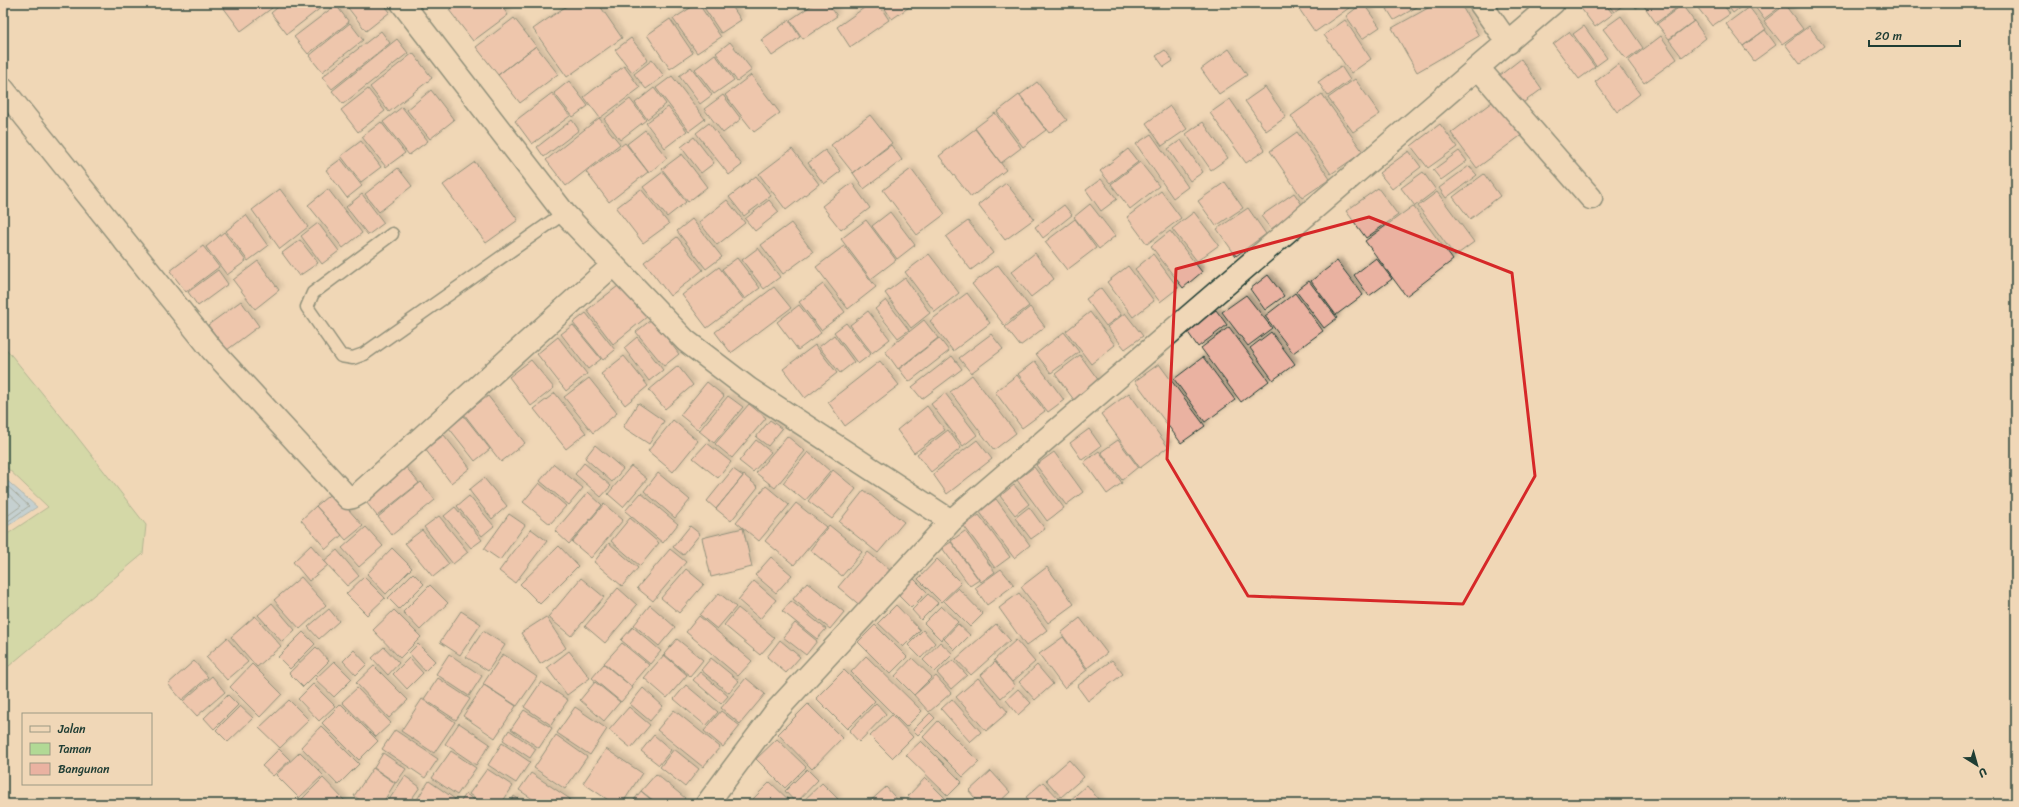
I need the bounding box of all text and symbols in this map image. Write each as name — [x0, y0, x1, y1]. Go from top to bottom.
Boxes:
scale bar — [1869, 22, 1960, 48]
text: 20 m — [1875, 25, 1902, 47]
legend — [22, 713, 152, 785]
text: Jalan — [57, 718, 86, 740]
text: Taman — [58, 738, 92, 760]
north arrow — [1957, 745, 1997, 785]
text: Bangunan — [58, 758, 110, 780]
text: U — [1974, 763, 1991, 783]

